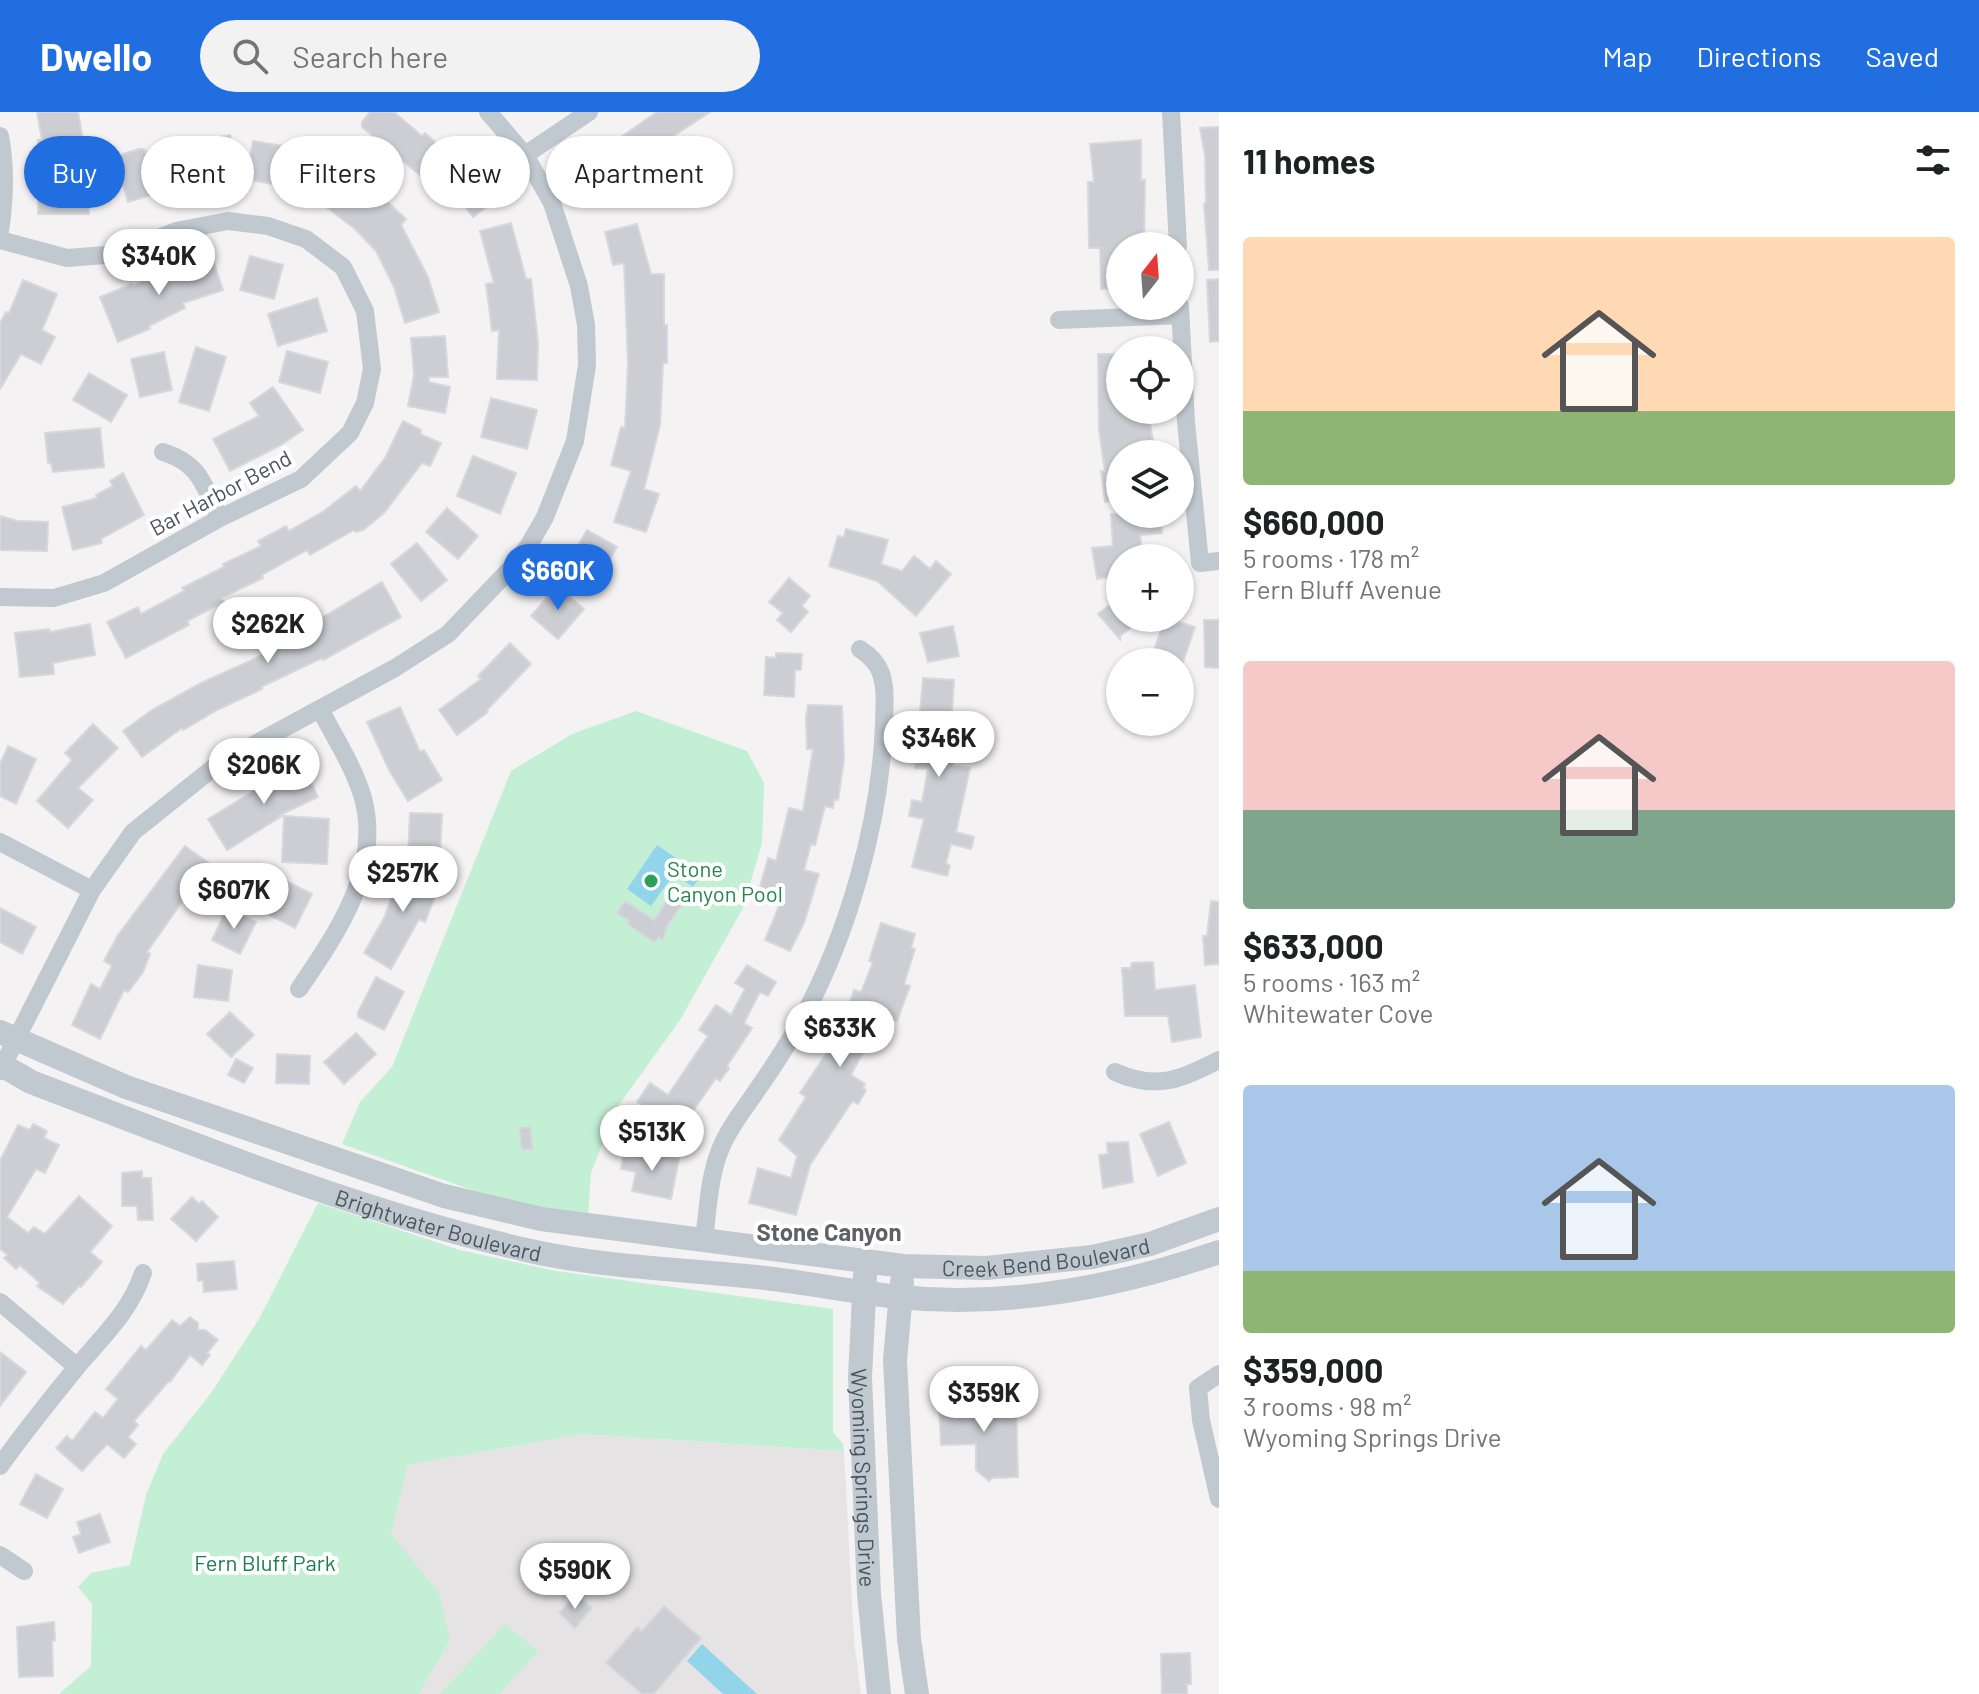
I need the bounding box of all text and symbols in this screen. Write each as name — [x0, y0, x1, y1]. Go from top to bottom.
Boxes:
search box — [200, 20, 760, 92]
text: Dwello — [40, 33, 152, 79]
icon: search — [228, 34, 272, 78]
text: Search here — [292, 38, 448, 74]
text: Map — [1603, 39, 1652, 73]
text: Directions — [1696, 39, 1822, 73]
text: Saved — [1866, 39, 1939, 73]
chip: Buy — [24, 136, 125, 208]
chip: Rent — [141, 136, 254, 208]
chip: Filters — [270, 136, 404, 208]
chip: New — [420, 136, 530, 208]
chip: Apartment — [546, 136, 733, 208]
icon: filters — [1911, 138, 1955, 182]
text: 11 homes — [1243, 140, 1375, 181]
pin: $340K — [103, 229, 215, 297]
north arrow — [1106, 232, 1194, 320]
map controls — [1106, 232, 1194, 736]
text: $340K — [121, 239, 197, 270]
icon: home — [1527, 289, 1671, 433]
button: locate — [1106, 336, 1194, 424]
button: layers — [1106, 440, 1194, 528]
street label: Bar Harbor Bend — [145, 444, 295, 540]
text: $660,000 — [1243, 501, 1385, 542]
text: 5 rooms · 178 m² — [1243, 542, 1419, 573]
pin: $660K — [502, 544, 614, 612]
button: + — [1106, 544, 1194, 632]
text: $660K — [521, 554, 595, 585]
text: Fern Bluff Avenue — [1243, 573, 1442, 604]
pin: $262K — [212, 597, 324, 665]
text: $262K — [231, 607, 305, 638]
button: − — [1106, 648, 1194, 736]
pin: $346K — [883, 711, 995, 779]
icon: home — [1527, 713, 1671, 857]
text: $346K — [902, 721, 976, 752]
pin: $206K — [208, 738, 320, 806]
text: $206K — [227, 748, 301, 779]
pin: $257K — [347, 846, 459, 914]
place label: Stone Canyon Pool — [667, 855, 783, 906]
text: $257K — [367, 856, 439, 887]
pin: $607K — [178, 863, 290, 931]
marker: Stone Canyon Pool — [642, 872, 660, 890]
text: $607K — [198, 873, 270, 904]
text: $633,000 — [1243, 925, 1384, 966]
text: 5 rooms · 163 m² — [1243, 966, 1420, 997]
text: Whitewater Cove — [1243, 997, 1433, 1028]
pin: $633K — [784, 1001, 896, 1069]
text: $633K — [803, 1011, 877, 1042]
pin: $513K — [596, 1105, 708, 1173]
text: $513K — [618, 1115, 686, 1146]
icon: home — [1527, 1137, 1671, 1281]
street label: Brightwater Boulevard — [332, 1183, 544, 1266]
district label: Stone Canyon — [756, 1217, 902, 1246]
street label: Creek Bend Boulevard — [942, 1231, 1152, 1281]
text: $359,000 — [1243, 1349, 1383, 1390]
pin: $359K — [928, 1366, 1040, 1434]
street label: Wyoming Springs Drive — [847, 1368, 882, 1588]
text: $359K — [947, 1376, 1021, 1407]
text: 3 rooms · 98 m² — [1243, 1390, 1411, 1421]
text: Wyoming Springs Drive — [1243, 1421, 1502, 1452]
pin: $590K — [519, 1543, 631, 1611]
park label: Fern Bluff Park — [194, 1549, 336, 1575]
text: $590K — [538, 1553, 612, 1584]

